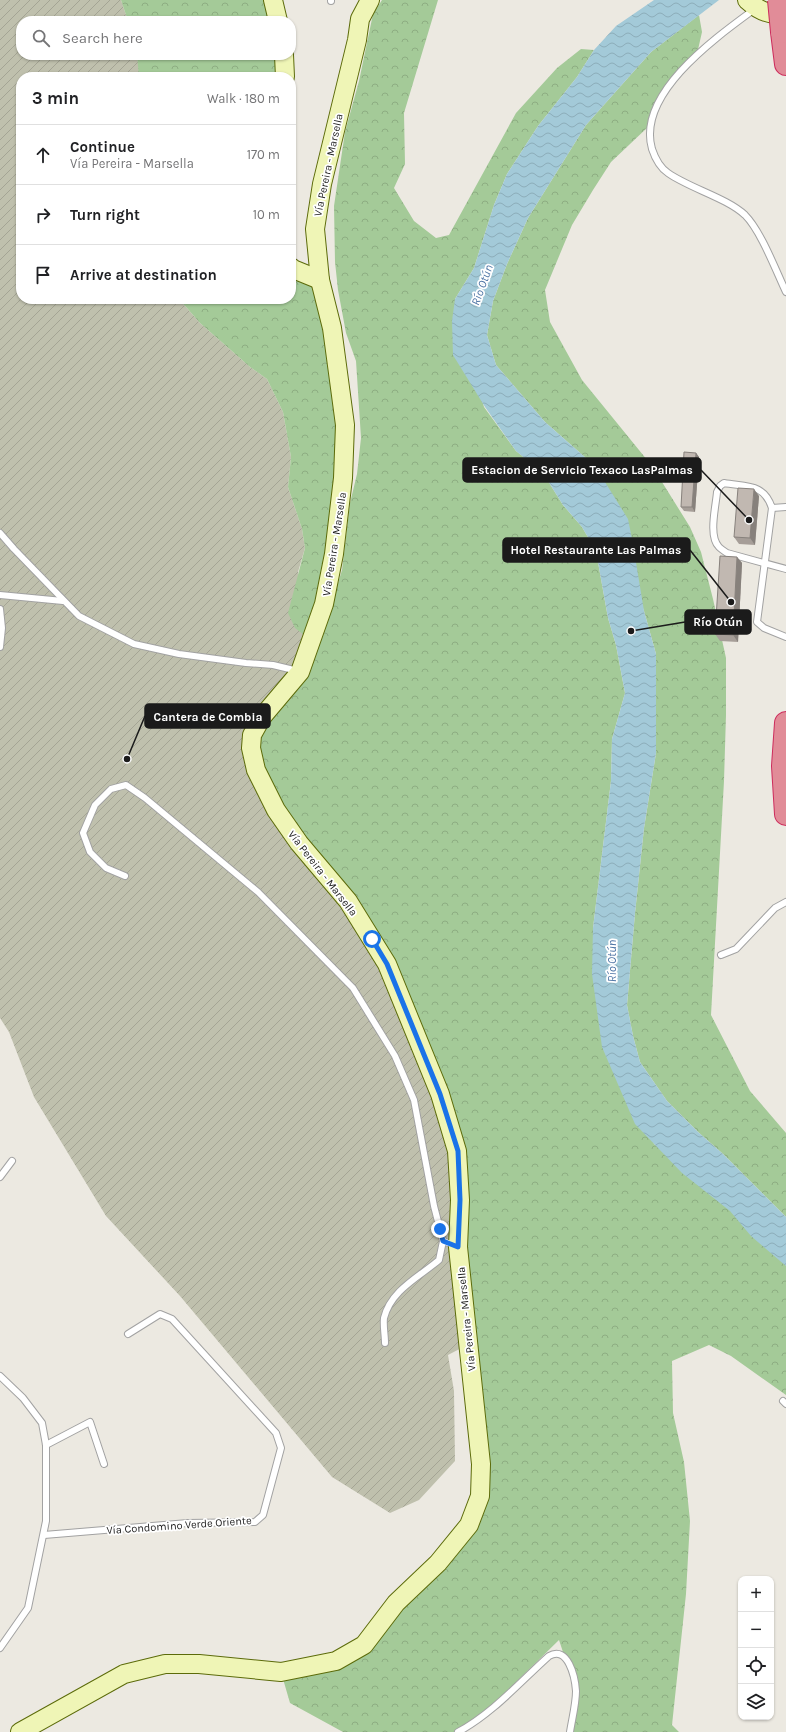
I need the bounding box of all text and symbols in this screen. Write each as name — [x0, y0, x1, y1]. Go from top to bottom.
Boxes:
search box — [16, 16, 296, 60]
icon: search — [30, 27, 52, 49]
text: Search here — [62, 29, 143, 47]
text: 3 min — [32, 88, 79, 108]
text: Walk · 180 m — [207, 91, 280, 106]
street label: Vía Pereira - Marsella — [311, 112, 346, 218]
text: Continue — [70, 138, 135, 156]
icon: ahead — [32, 144, 54, 166]
text: 170 m — [247, 147, 280, 162]
text: Vía Pereira - Marsella — [70, 156, 194, 171]
icon: right — [32, 204, 54, 226]
text: Turn right — [70, 206, 140, 224]
text: 10 m — [253, 207, 280, 222]
water label: Río Otún — [468, 263, 496, 307]
icon: arrive — [32, 264, 54, 286]
text: Arrive at destination — [70, 266, 217, 284]
callout: Estacion de Servicio Texaco LasPalmas — [463, 458, 701, 482]
text: Estacion de Servicio Texaco LasPalmas — [471, 463, 693, 477]
street label: Vía Pereira - Marsella — [320, 491, 349, 597]
callout: Hotel Restaurante Las Palmas — [503, 538, 690, 562]
text: Hotel Restaurante Las Palmas — [511, 543, 681, 557]
callout: Río Otún — [685, 610, 751, 634]
text: Río Otún — [693, 615, 743, 629]
callout: Cantera de Combia — [145, 704, 270, 728]
text: Cantera de Combia — [154, 710, 262, 724]
street label: Vía Pereira - Marsella — [285, 828, 360, 919]
route start — [363, 930, 381, 948]
water label: Río Otún — [605, 940, 619, 982]
route end — [431, 1220, 449, 1238]
street label: Vía Pereira - Marsella — [455, 1266, 478, 1372]
street label: Vía Condomino Verde Oriente — [106, 1514, 252, 1537]
map controls — [738, 1576, 774, 1720]
button: + — [738, 1576, 774, 1612]
button: − — [738, 1612, 774, 1648]
button: locate — [738, 1648, 774, 1684]
button: layers — [738, 1684, 774, 1720]

